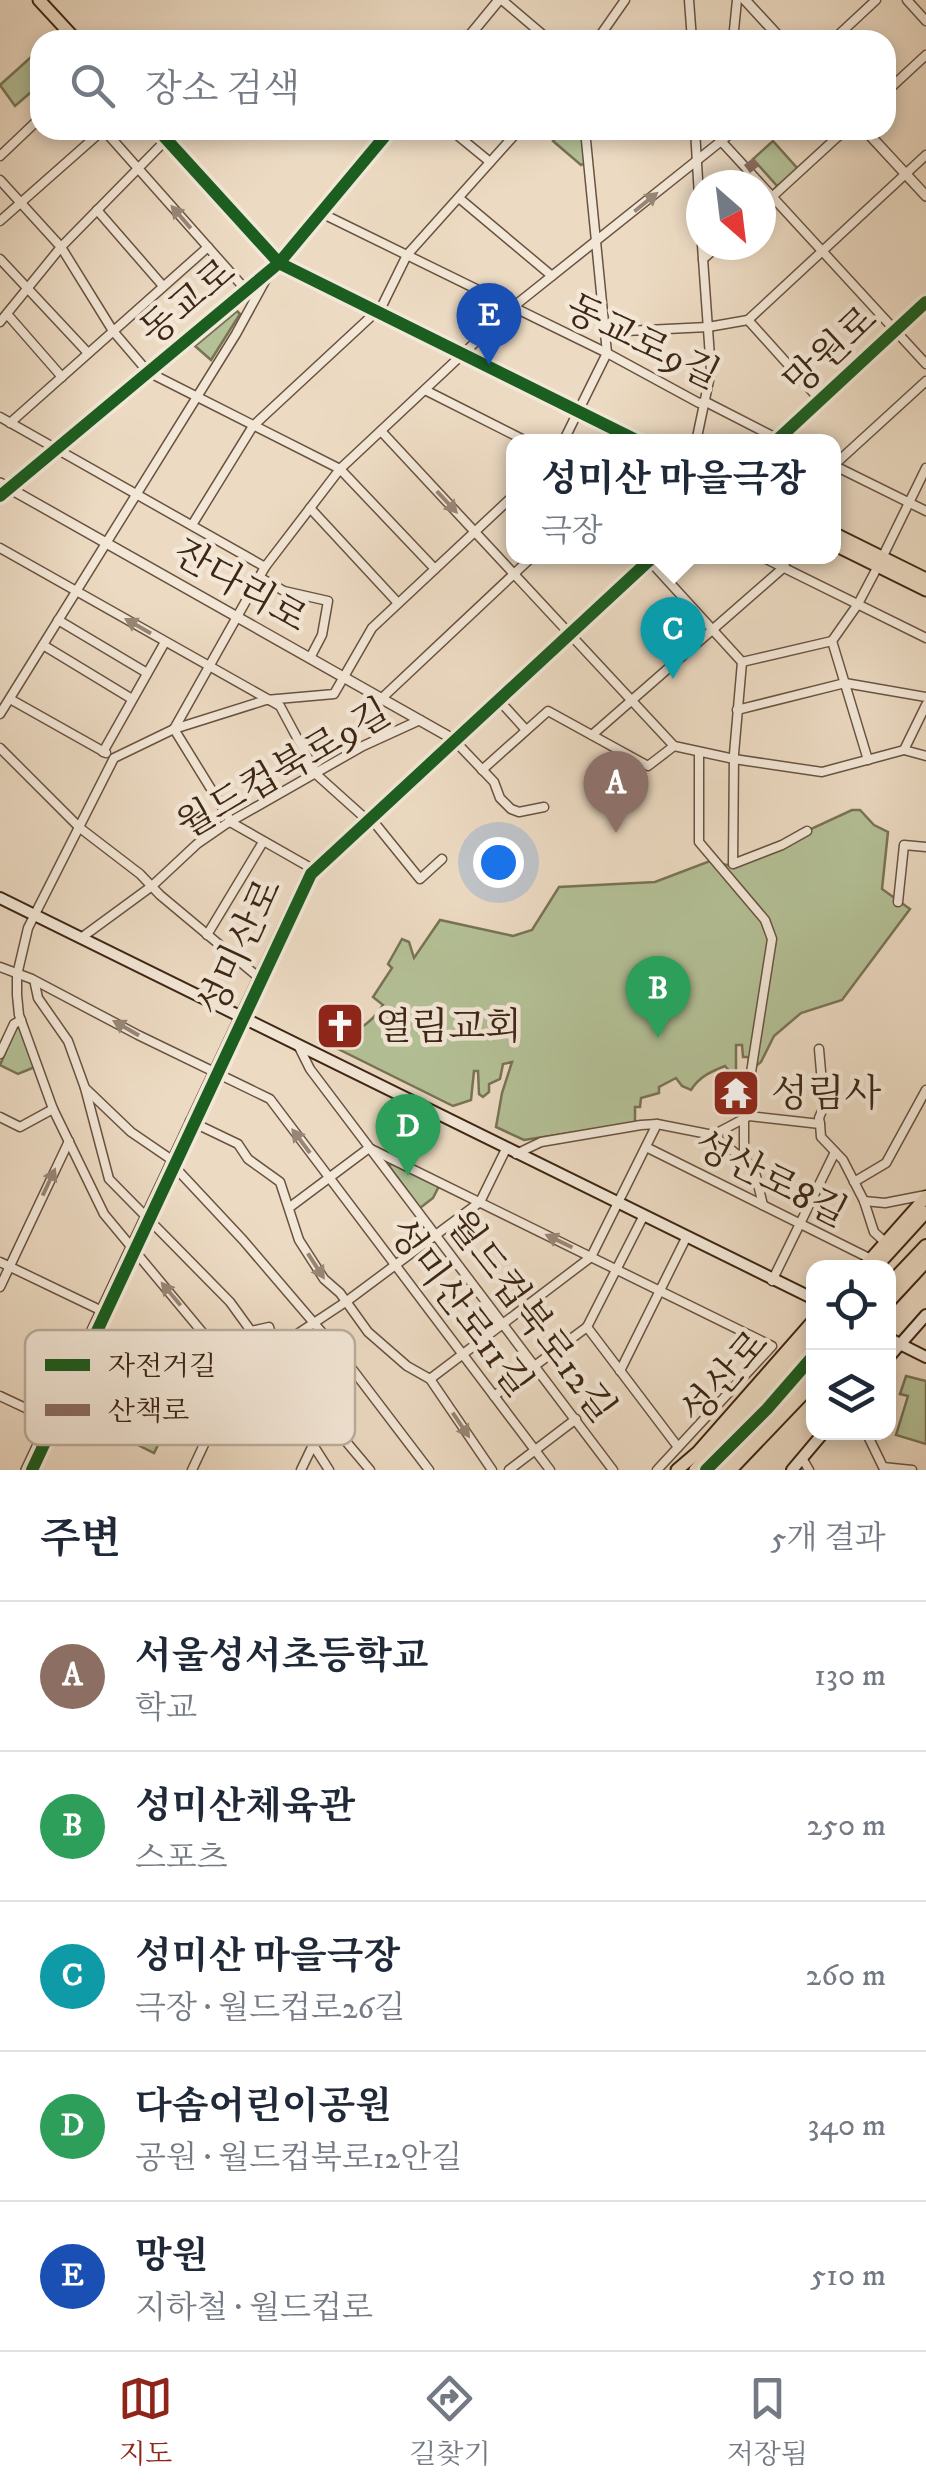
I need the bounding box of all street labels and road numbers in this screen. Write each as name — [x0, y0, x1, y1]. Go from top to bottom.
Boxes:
street label: 동교로 — [131, 249, 246, 356]
street label: 동교로9길 — [557, 285, 727, 401]
street label: 망원로 — [775, 296, 888, 407]
street label: 잔다리로 — [164, 529, 316, 644]
street label: 월드컵북로9길 — [168, 689, 400, 850]
street label: 성미산로 — [188, 871, 294, 1025]
street label: 성산로8길 — [685, 1121, 855, 1239]
street label: 월드컵북로12길 — [435, 1202, 626, 1433]
street label: 성미산로11길 — [377, 1209, 542, 1407]
street label: 성산로 — [671, 1321, 780, 1436]

